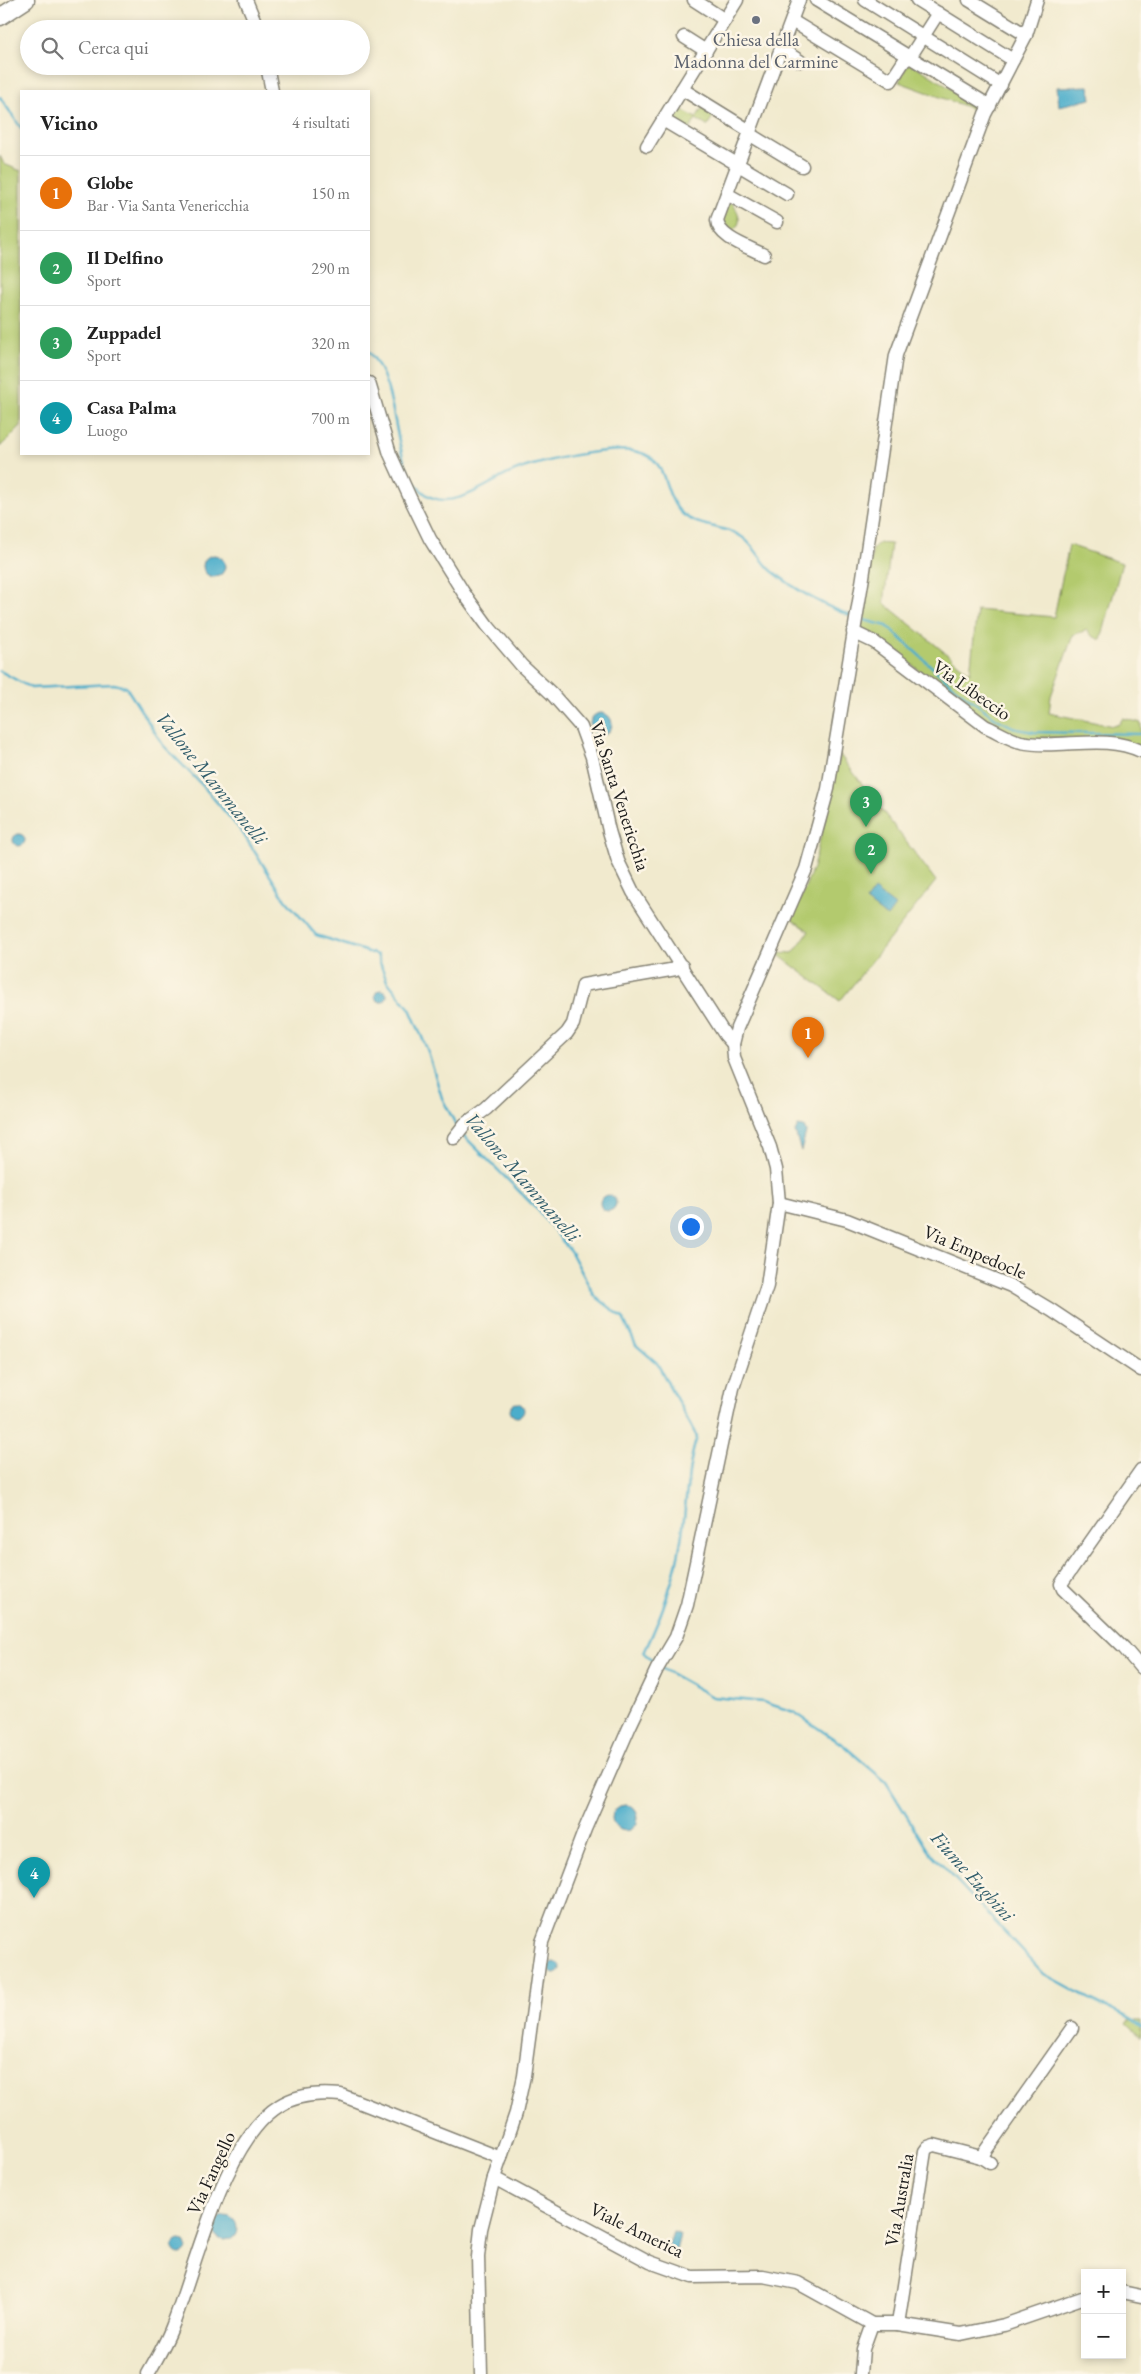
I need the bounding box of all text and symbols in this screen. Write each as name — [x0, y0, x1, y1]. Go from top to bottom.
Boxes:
marker: Chiesa della Madonna del Carmine — [750, 14, 762, 26]
search box — [20, 20, 370, 75]
place label: Chiesa della Madonna del Carmine — [674, 27, 838, 74]
icon: search — [38, 34, 66, 62]
text: Cerca qui — [78, 35, 149, 60]
text: Vicino — [40, 109, 98, 136]
text: 4 risultati — [292, 112, 350, 133]
text: Globe — [87, 170, 133, 195]
text: 1 — [52, 183, 60, 204]
text: 150 m — [311, 183, 350, 204]
text: Bar · Via Santa Venericchia — [87, 195, 249, 216]
text: Il Delfino — [87, 245, 163, 270]
text: 2 — [52, 258, 60, 279]
text: 290 m — [311, 258, 350, 279]
text: Sport — [87, 270, 121, 291]
text: Zuppadel — [87, 320, 162, 345]
text: 3 — [52, 333, 60, 354]
text: 320 m — [311, 333, 350, 354]
text: Sport — [87, 345, 121, 366]
text: Casa Palma — [87, 395, 177, 420]
text: 4 — [52, 408, 60, 429]
text: 700 m — [311, 408, 350, 429]
text: Luogo — [87, 420, 128, 441]
street label: Via Libeccio — [928, 654, 1016, 726]
water label: Vallone Mammanelli — [150, 706, 274, 851]
street label: Via Santa Venericchia — [584, 718, 656, 874]
pin: 3 — [850, 786, 882, 827]
pin: 2 — [855, 833, 887, 874]
pin: 1 — [792, 1017, 824, 1058]
water label: Vallone Mammanelli — [459, 1107, 587, 1248]
your location — [678, 1214, 704, 1240]
street label: Via Empedocle — [920, 1219, 1030, 1285]
water label: Fiume Eughini — [925, 1824, 1021, 1928]
pin: 4 — [18, 1857, 50, 1898]
street label: Via Fangello — [181, 2127, 241, 2219]
street label: Via Australia — [878, 2151, 920, 2249]
street label: Viale America — [586, 2196, 689, 2264]
map controls — [1081, 2269, 1126, 2359]
button: + — [1081, 2269, 1126, 2314]
button: − — [1081, 2314, 1126, 2359]

